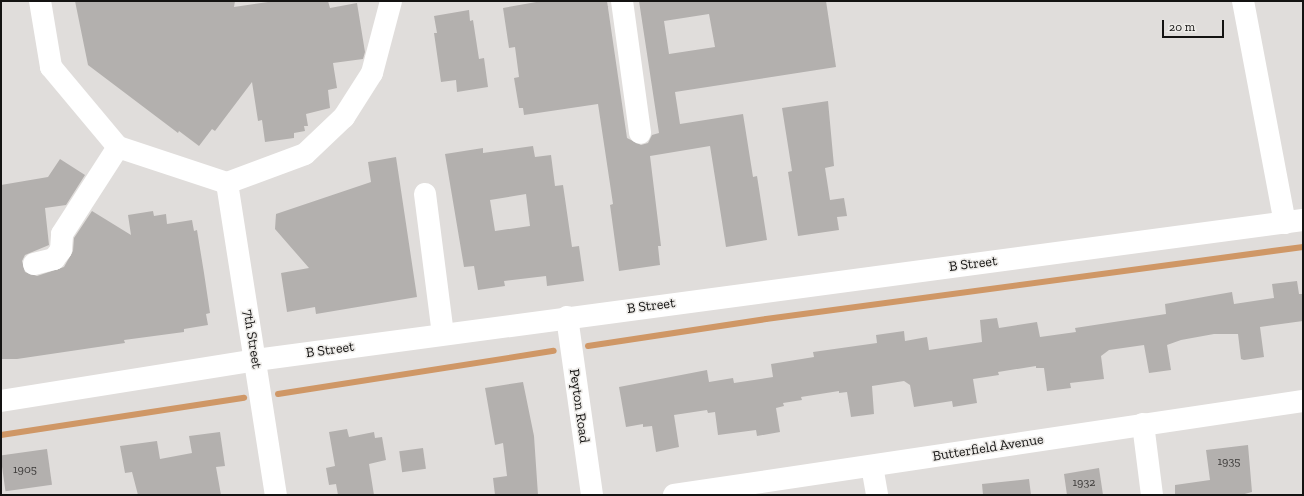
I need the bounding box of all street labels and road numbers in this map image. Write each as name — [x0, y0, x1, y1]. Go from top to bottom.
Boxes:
street label: B Street — [948, 253, 998, 275]
street label: B Street — [626, 295, 676, 317]
street label: 7th Street — [239, 308, 265, 370]
street label: B Street — [305, 338, 355, 362]
street label: Peyton Road — [565, 368, 593, 444]
street label: Butterfield Avenue — [931, 431, 1045, 465]

